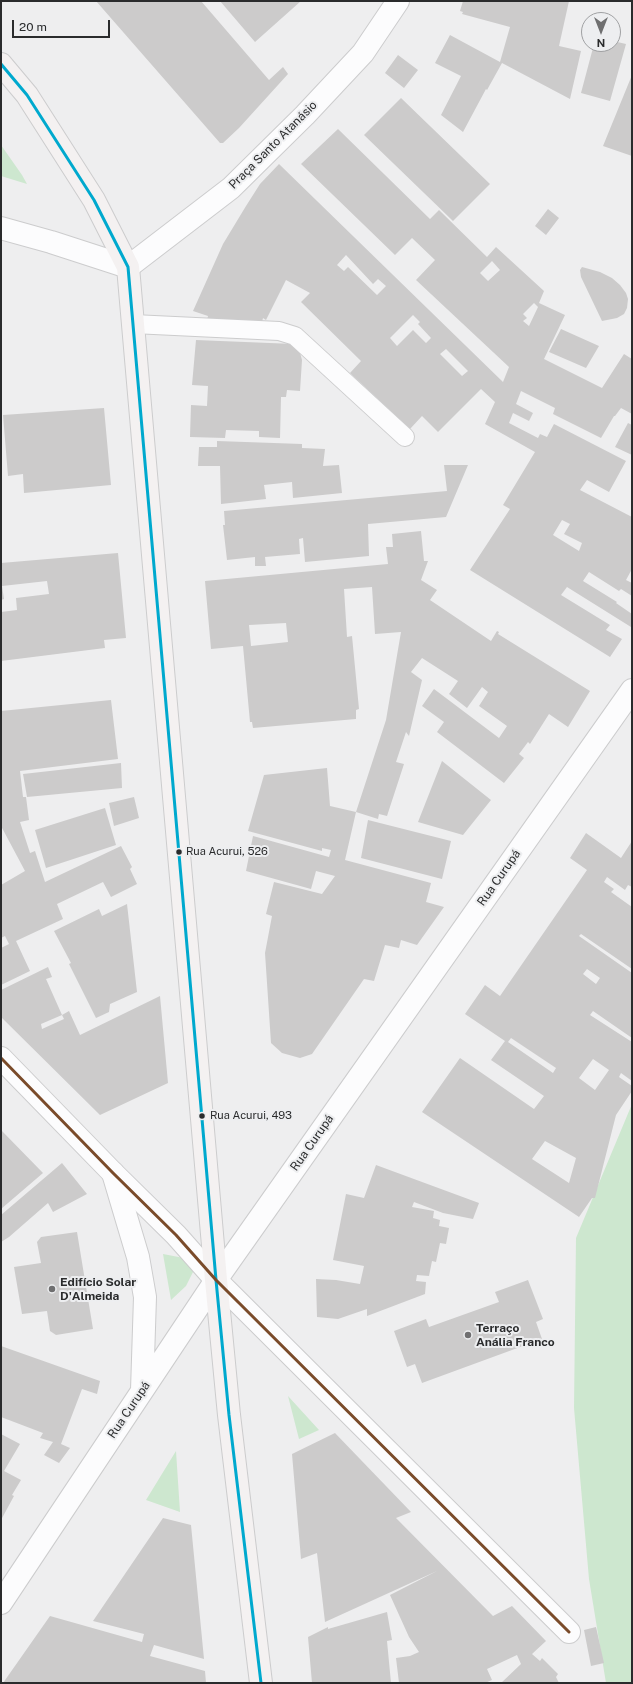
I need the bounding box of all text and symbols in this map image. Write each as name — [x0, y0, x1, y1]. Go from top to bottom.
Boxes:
scale bar — [14, 12, 112, 38]
north arrow — [581, 12, 621, 52]
text: 20 m — [19, 20, 47, 34]
text: N — [597, 37, 605, 49]
street label: Praça Santo Atanásio — [226, 98, 320, 192]
place label: Rua Acurui, 526 — [186, 845, 268, 859]
marker: Rua Acurui, 526 — [174, 847, 184, 857]
street label: Rua Curupá — [474, 847, 524, 909]
place label: Rua Acurui, 493 — [210, 1109, 292, 1123]
marker: Rua Acurui, 493 — [197, 1111, 207, 1121]
street label: Rua Curupá — [287, 1112, 337, 1174]
place label: Edifício Solar D'Almeida — [60, 1275, 136, 1303]
marker: Edifício Solar D'Almeida — [47, 1284, 57, 1294]
place label: Terraço Anália Franco — [476, 1321, 555, 1349]
marker: Terraço Anália Franco — [463, 1330, 473, 1340]
street label: Rua Curupá — [105, 1379, 153, 1441]

